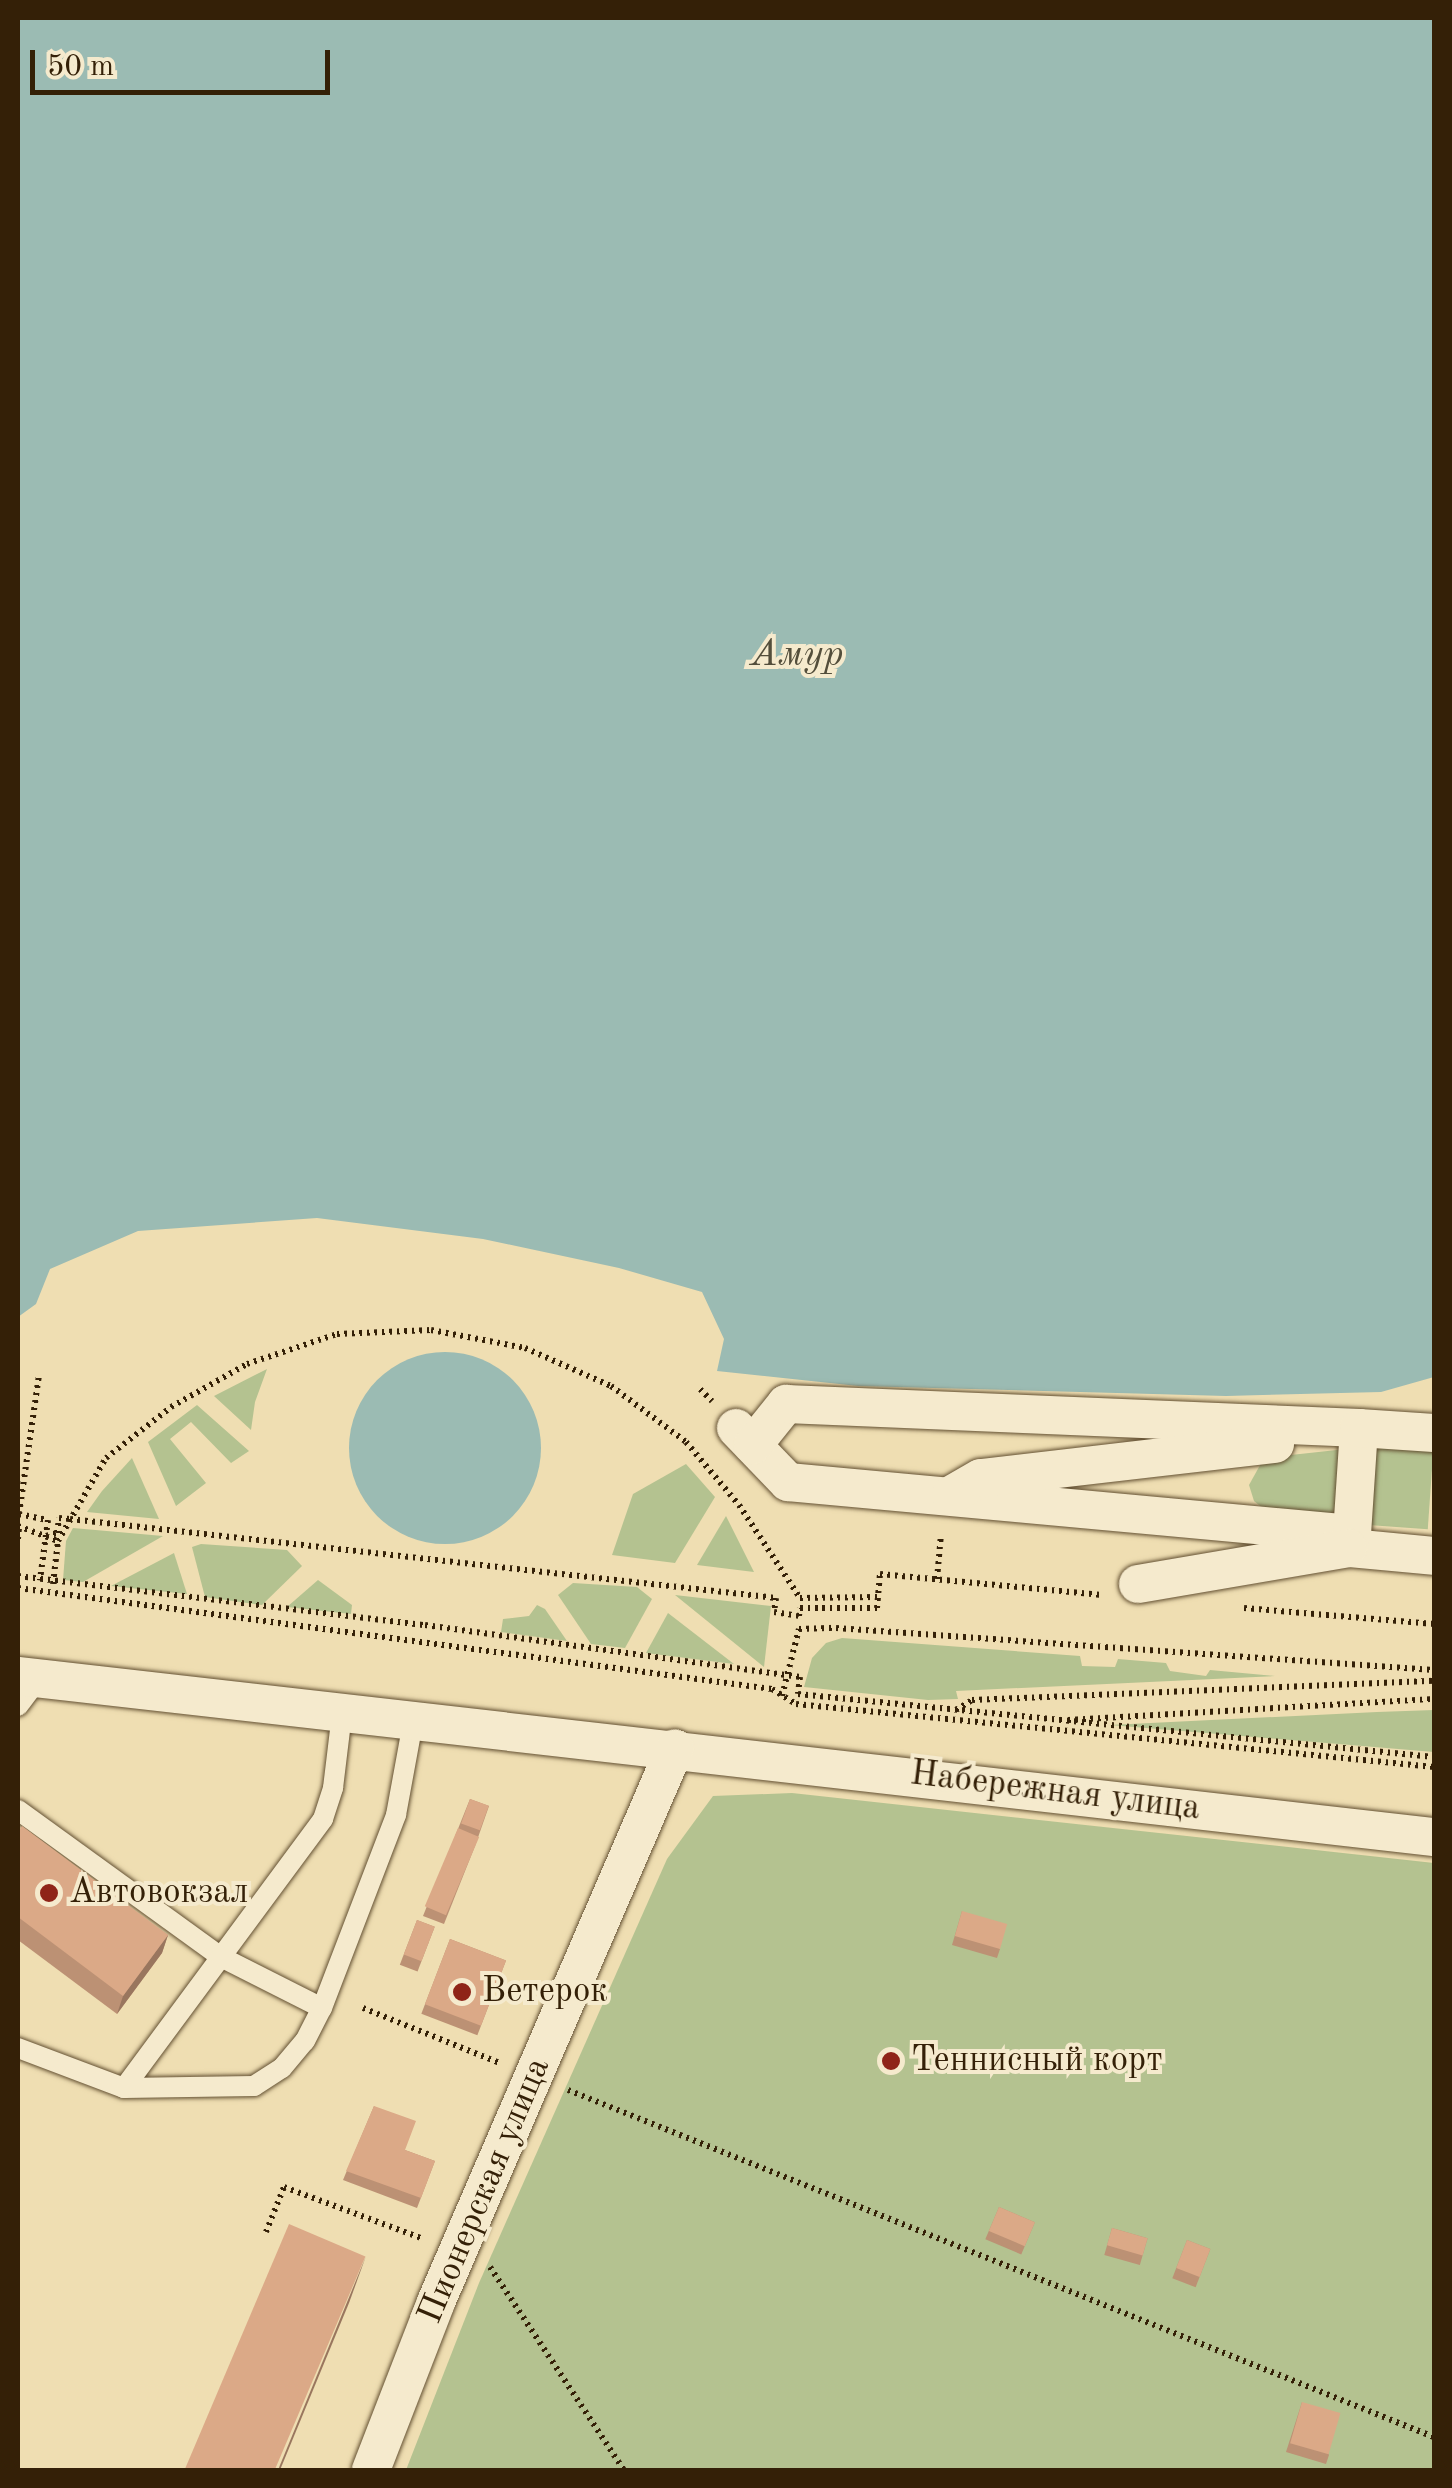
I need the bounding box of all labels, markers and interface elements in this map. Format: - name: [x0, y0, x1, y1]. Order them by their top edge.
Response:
- scale bar: [35, 30, 335, 92]
- text: 50 m: [47, 52, 114, 82]
- water label: Амур: [750, 633, 844, 679]
- street label: Набережная улица: [908, 1753, 1202, 1831]
- place label: Автовокзал: [69, 1872, 248, 1914]
- marker: Автовокзал: [38, 1882, 60, 1904]
- place label: Ветерок: [482, 1971, 608, 2013]
- marker: Ветерок: [451, 1981, 473, 2003]
- place label: Теннисный корт: [911, 2040, 1163, 2082]
- marker: Теннисный корт: [880, 2050, 902, 2072]
- street label: Пионерская улица: [410, 2052, 560, 2330]

